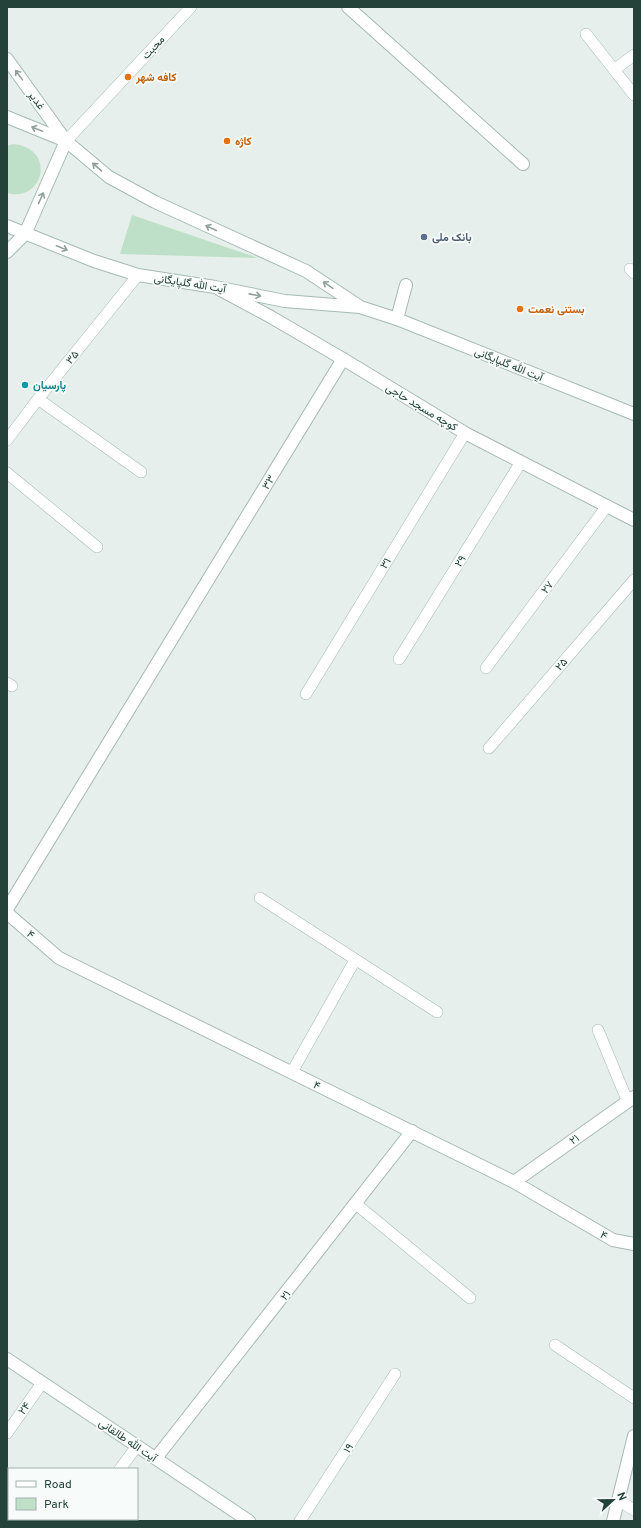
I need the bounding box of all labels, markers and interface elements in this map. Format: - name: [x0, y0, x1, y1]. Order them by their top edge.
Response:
- street label: محبت: [139, 33, 168, 62]
- one-way arrow: [14, 70, 23, 81]
- place label: کافه شهر: [135, 71, 176, 85]
- marker: کافه شهر: [123, 72, 133, 82]
- street label: غدیر: [24, 88, 48, 113]
- one-way arrow: [31, 124, 43, 132]
- place label: کاژه: [235, 135, 252, 149]
- marker: کاژه: [222, 136, 232, 146]
- one-way arrow: [92, 162, 102, 172]
- one-way arrow: [38, 192, 45, 204]
- one-way arrow: [206, 224, 218, 231]
- place label: بانک ملی: [432, 231, 472, 245]
- marker: بانک ملی: [419, 232, 429, 242]
- one-way arrow: [55, 245, 67, 253]
- street label: آیت الله گلپایگانی: [153, 271, 228, 297]
- one-way arrow: [322, 281, 333, 289]
- one-way arrow: [249, 291, 262, 299]
- place label: بستنی نعمت: [528, 303, 585, 317]
- marker: بستنی نعمت: [515, 304, 525, 314]
- street label: آیت الله گلپایگانی: [472, 345, 546, 386]
- street label: ۳۵: [63, 348, 83, 367]
- place label: پارسیان: [33, 379, 67, 393]
- marker: پارسیان: [20, 380, 30, 390]
- street label: کوچه مسجد حاجی: [383, 381, 460, 435]
- street label: ۳۳: [259, 473, 279, 492]
- street label: ۲۹: [452, 553, 470, 570]
- street label: ۳۱: [377, 555, 395, 572]
- street label: ۲۷: [539, 578, 557, 597]
- street label: ۲۵: [552, 655, 571, 674]
- street label: ۴: [23, 927, 37, 942]
- street label: ۴: [311, 1078, 322, 1094]
- street label: ۲۱: [567, 1132, 582, 1148]
- street label: ۴: [597, 1228, 610, 1243]
- street label: ۲۱: [278, 1288, 294, 1303]
- street label: ۲۴: [16, 1400, 34, 1418]
- street label: آیت الله طالقانی: [96, 1416, 160, 1466]
- street label: ۱۹: [341, 1441, 357, 1456]
- legend: [8, 1468, 138, 1520]
- text: Road: [44, 1477, 72, 1493]
- north arrow: [593, 1480, 633, 1520]
- text: N: [613, 1490, 629, 1503]
- text: Park: [44, 1497, 69, 1513]

